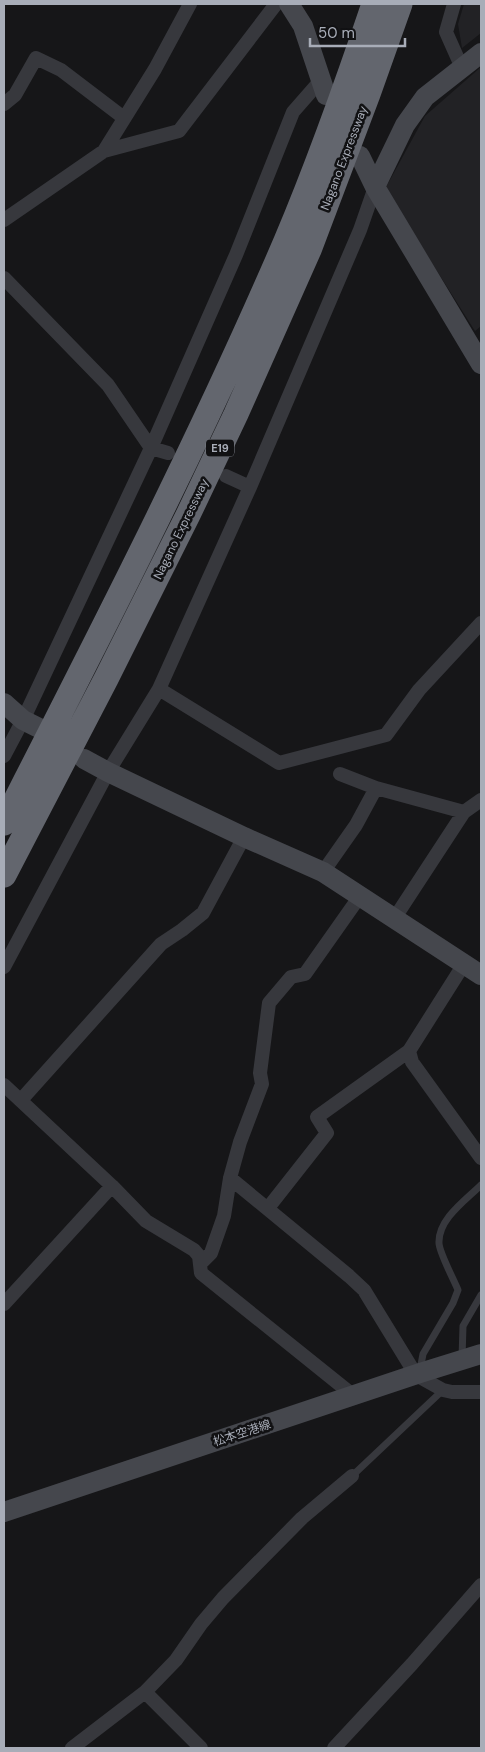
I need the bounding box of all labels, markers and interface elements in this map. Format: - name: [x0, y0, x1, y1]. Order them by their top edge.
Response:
- scale bar: [310, 15, 405, 47]
- text: 50 m: [318, 23, 355, 43]
- street label: Nagano Expressway: [317, 103, 371, 212]
- road number: E19: [206, 439, 234, 456]
- street label: Nagano Expressway: [150, 476, 213, 582]
- street label: 松本空港線: [211, 1416, 273, 1450]

